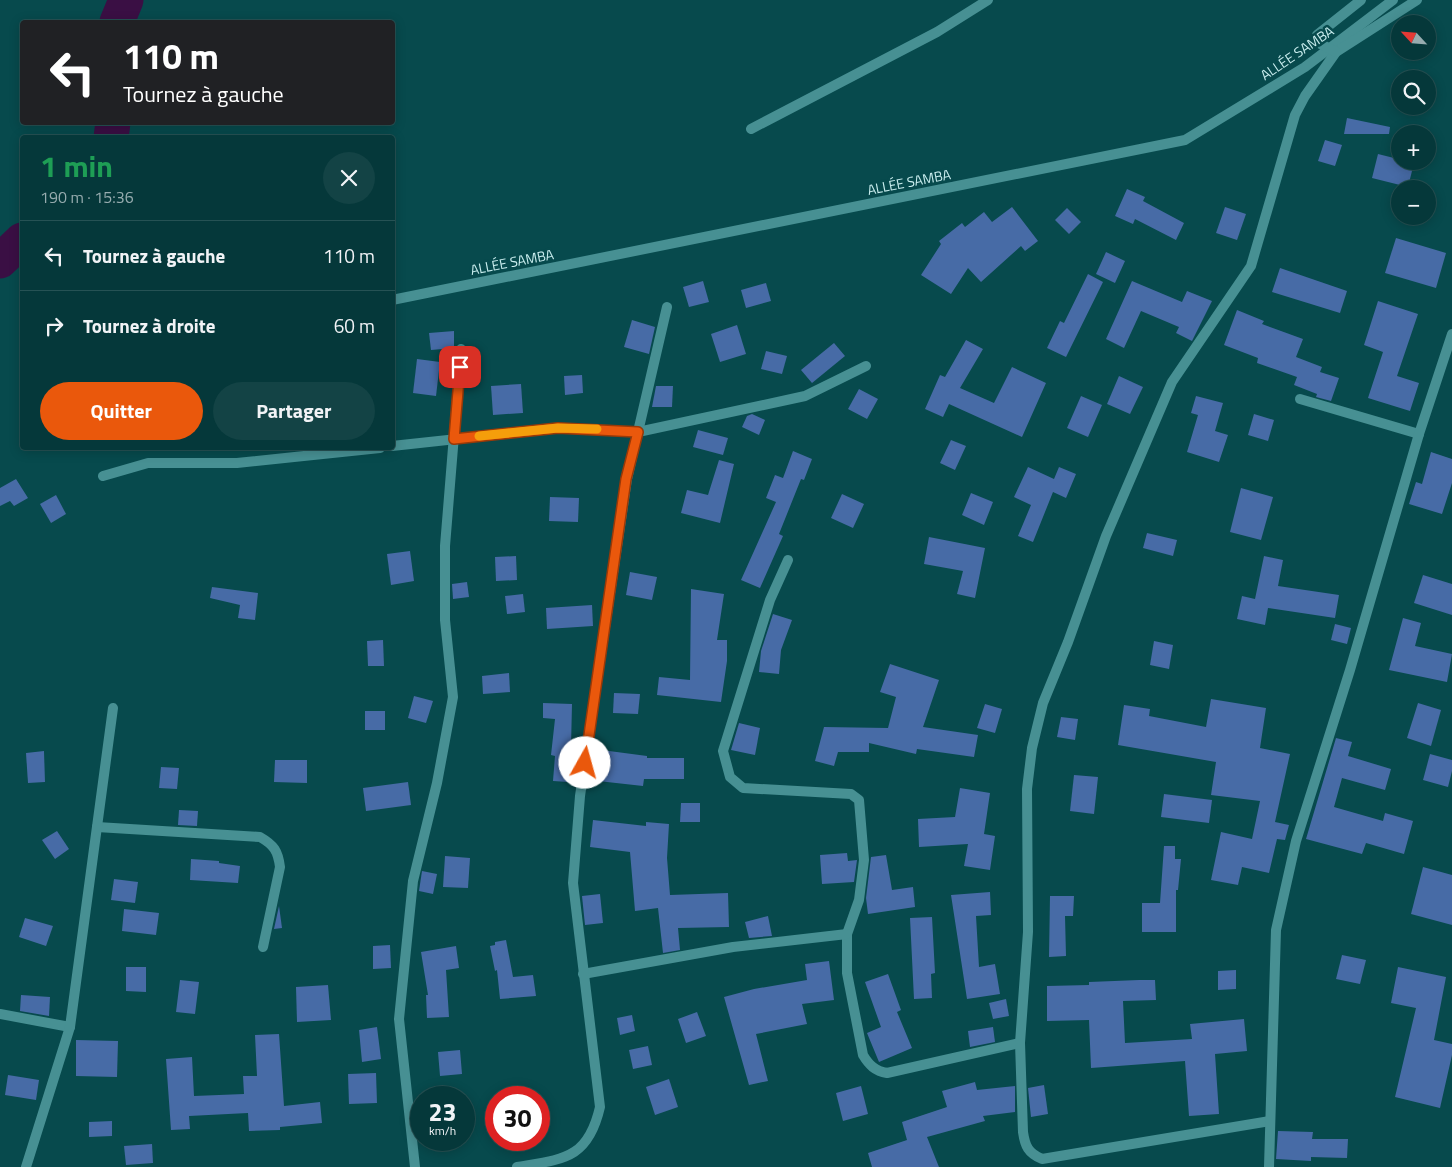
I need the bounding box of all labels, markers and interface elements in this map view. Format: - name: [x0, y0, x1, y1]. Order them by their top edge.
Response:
- north arrow: [1391, 15, 1436, 60]
- map controls: [1391, 15, 1436, 225]
- street label: ALLÉE SAMBA: [1256, 20, 1338, 85]
- text: 110 m: [123, 29, 219, 83]
- icon: left: [40, 40, 105, 105]
- button: search: [1391, 70, 1436, 115]
- text: Tournez à gauche: [123, 77, 284, 111]
- button: +: [1391, 125, 1436, 170]
- text: 1 min: [40, 143, 113, 189]
- button: close: [323, 152, 375, 204]
- street label: ALLÉE SAMBA: [865, 163, 953, 200]
- button: −: [1391, 180, 1436, 225]
- text: 190 m · 15:36: [40, 185, 134, 209]
- text: Tournez à gauche: [83, 241, 225, 270]
- text: 110 m: [323, 241, 375, 270]
- icon: left: [40, 242, 68, 270]
- street label: ALLÉE SAMBA: [468, 243, 556, 280]
- text: Tournez à droite: [83, 311, 215, 340]
- text: 60 m: [334, 311, 375, 340]
- icon: right: [40, 312, 68, 340]
- pin: [439, 346, 481, 388]
- icon: arrive: [446, 353, 474, 381]
- button: Quitter: [40, 382, 203, 440]
- button: Partager: [213, 382, 375, 440]
- position arrow: [558, 736, 610, 788]
- speed limit sign: 30: [485, 1086, 550, 1151]
- text: 23: [428, 1093, 457, 1131]
- text: km/h: [429, 1121, 456, 1140]

